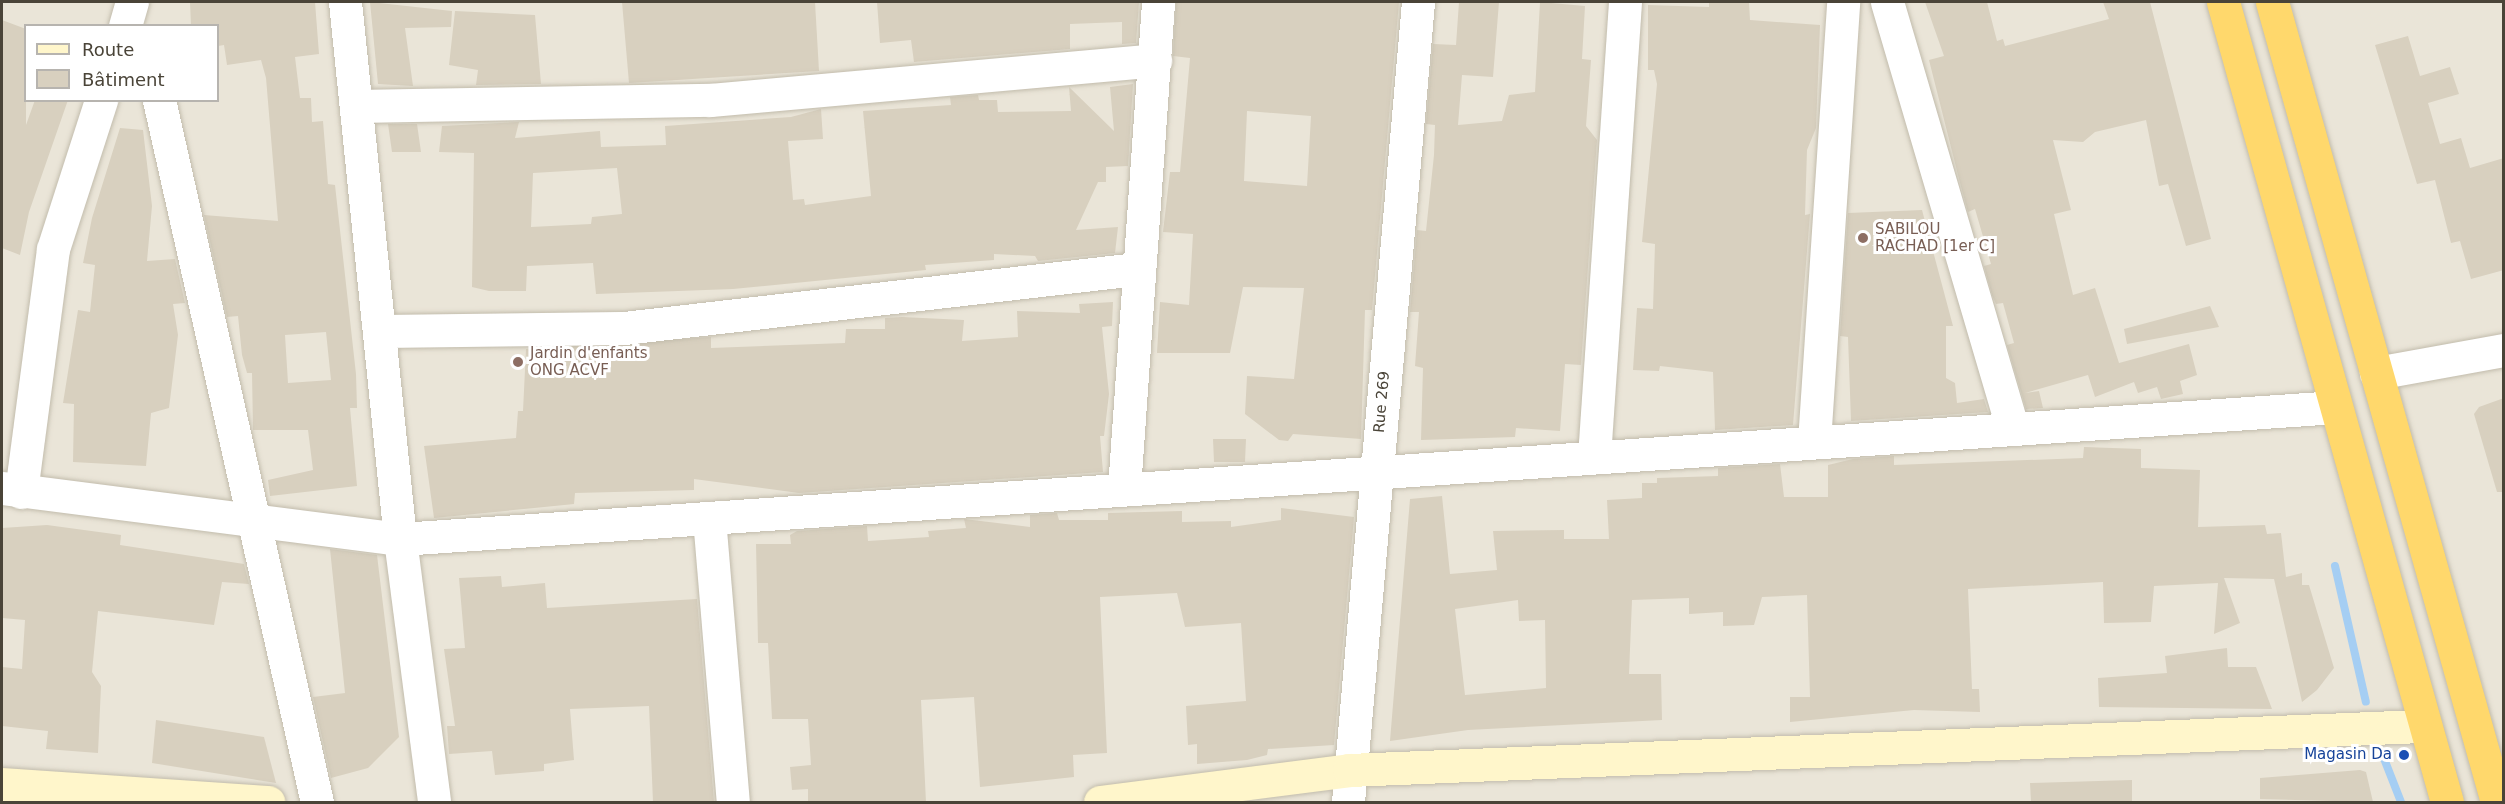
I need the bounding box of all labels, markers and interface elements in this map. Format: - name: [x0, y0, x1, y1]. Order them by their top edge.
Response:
- legend: [24, 24, 219, 102]
- text: Route: [82, 39, 134, 60]
- text: Bâtiment: [82, 69, 165, 90]
- place label: SABILOU RACHAD [1er C]: [1875, 220, 1995, 255]
- marker: SABILOU RACHAD [1er C]: [1856, 231, 1870, 245]
- place label: Jardin d'enfants ONG ACVF: [530, 344, 648, 379]
- marker: Jardin d'enfants ONG ACVF: [511, 355, 525, 369]
- street label: Rue 269: [1370, 370, 1394, 434]
- place label: Magasin Da: [2304, 746, 2392, 764]
- marker: Magasin Da: [2397, 748, 2411, 762]

